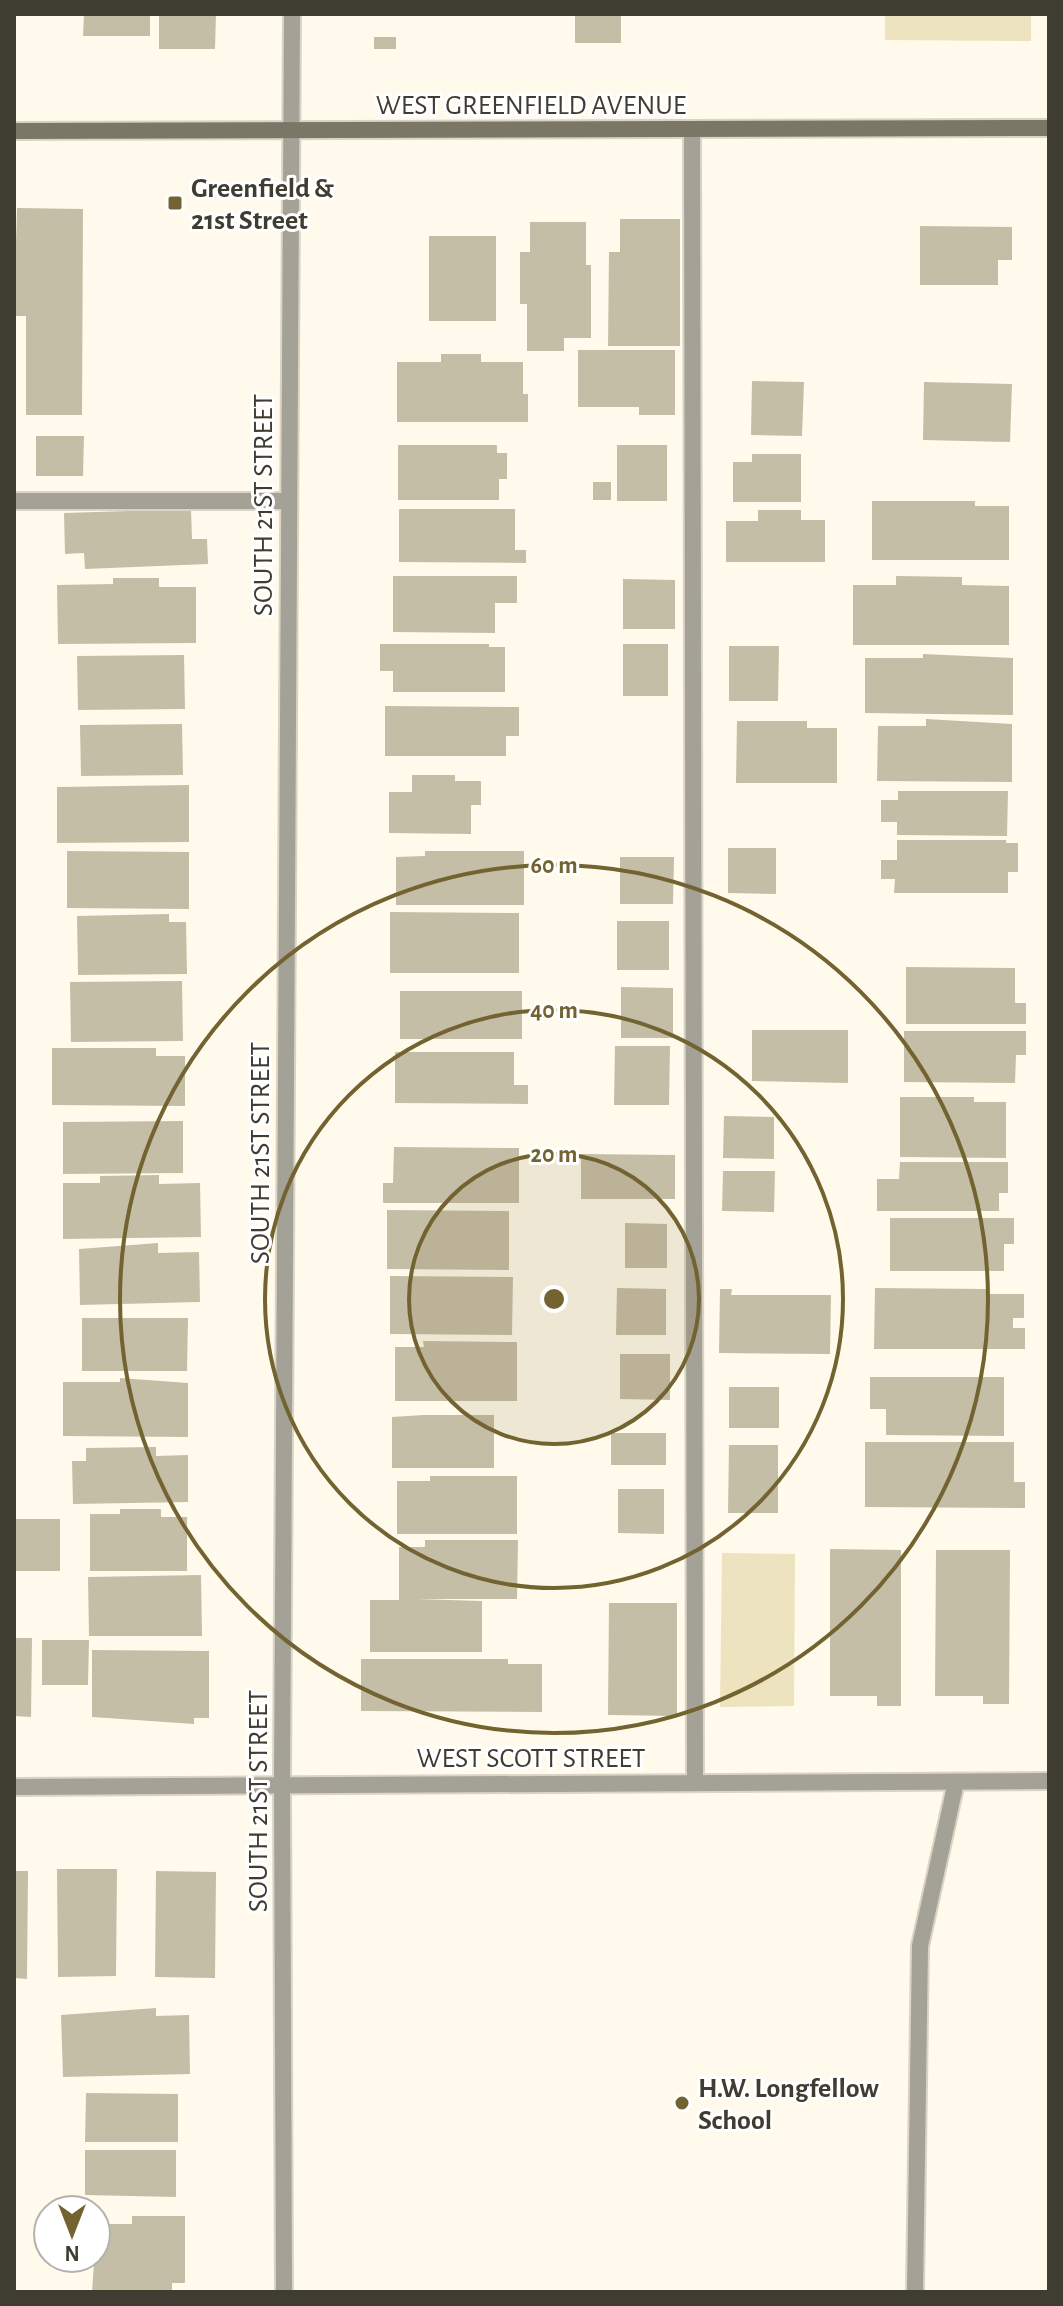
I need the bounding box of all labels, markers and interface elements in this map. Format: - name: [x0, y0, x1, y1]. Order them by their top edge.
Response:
- street label: WEST GREENFIELD AVENUE: [376, 92, 686, 120]
- place label: Greenfield & 21st Street: [191, 175, 334, 235]
- marker: Greenfield & 21st Street: [166, 194, 184, 212]
- street label: SOUTH 21ST STREET: [250, 394, 278, 616]
- text: 60 m: [530, 854, 578, 878]
- text: 40 m: [530, 999, 578, 1023]
- street label: SOUTH 21ST STREET: [247, 1042, 275, 1264]
- text: 20 m: [531, 1143, 577, 1167]
- centre of rings: [540, 1285, 568, 1313]
- street label: SOUTH 21ST STREET: [245, 1690, 273, 1912]
- street label: WEST SCOTT STREET: [417, 1745, 646, 1773]
- place label: H.W. Longfellow School: [698, 2075, 879, 2135]
- marker: H.W. Longfellow School: [673, 2094, 691, 2112]
- north arrow: [32, 2194, 112, 2274]
- text: N: [64, 2242, 80, 2264]

